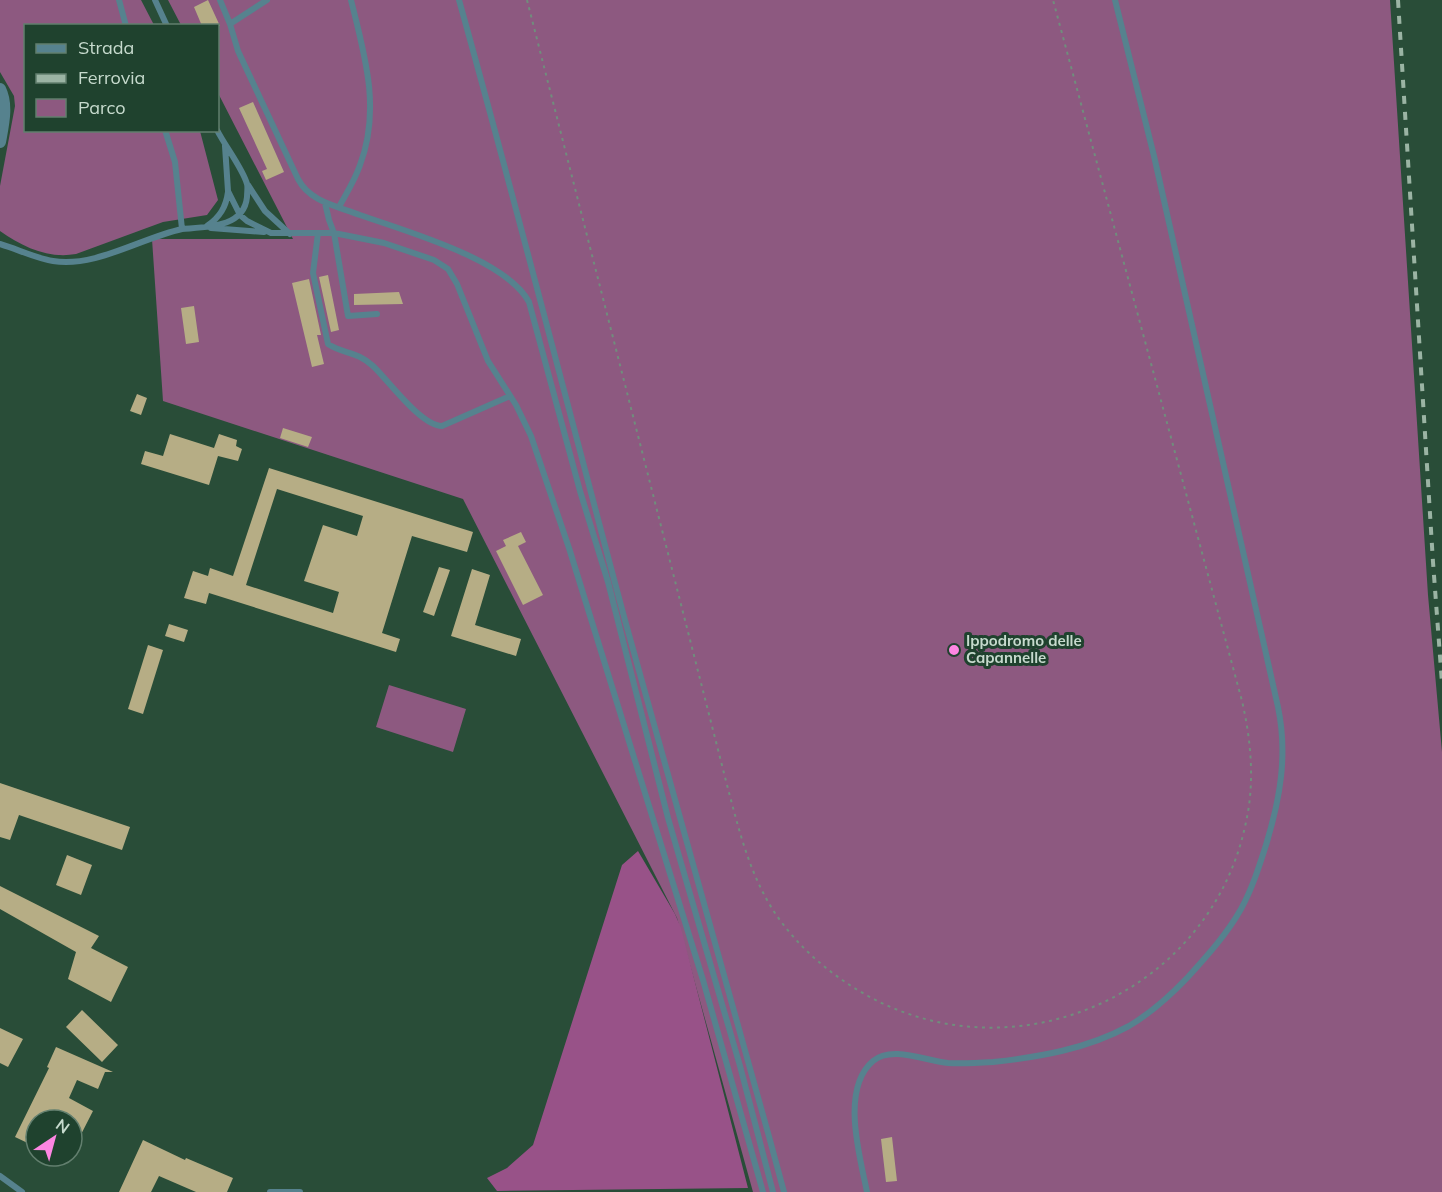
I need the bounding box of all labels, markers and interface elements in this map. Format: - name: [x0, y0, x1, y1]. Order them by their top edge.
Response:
- legend: [24, 24, 219, 132]
- text: Strada: [78, 36, 134, 59]
- text: Ferrovia: [78, 66, 145, 89]
- text: Parco: [78, 96, 126, 119]
- place label: Ippodromo delle Capannelle: [966, 631, 1082, 667]
- marker: Ippodromo delle Capannelle: [947, 643, 961, 657]
- north arrow: [24, 1108, 84, 1168]
- text: N: [52, 1114, 74, 1138]

